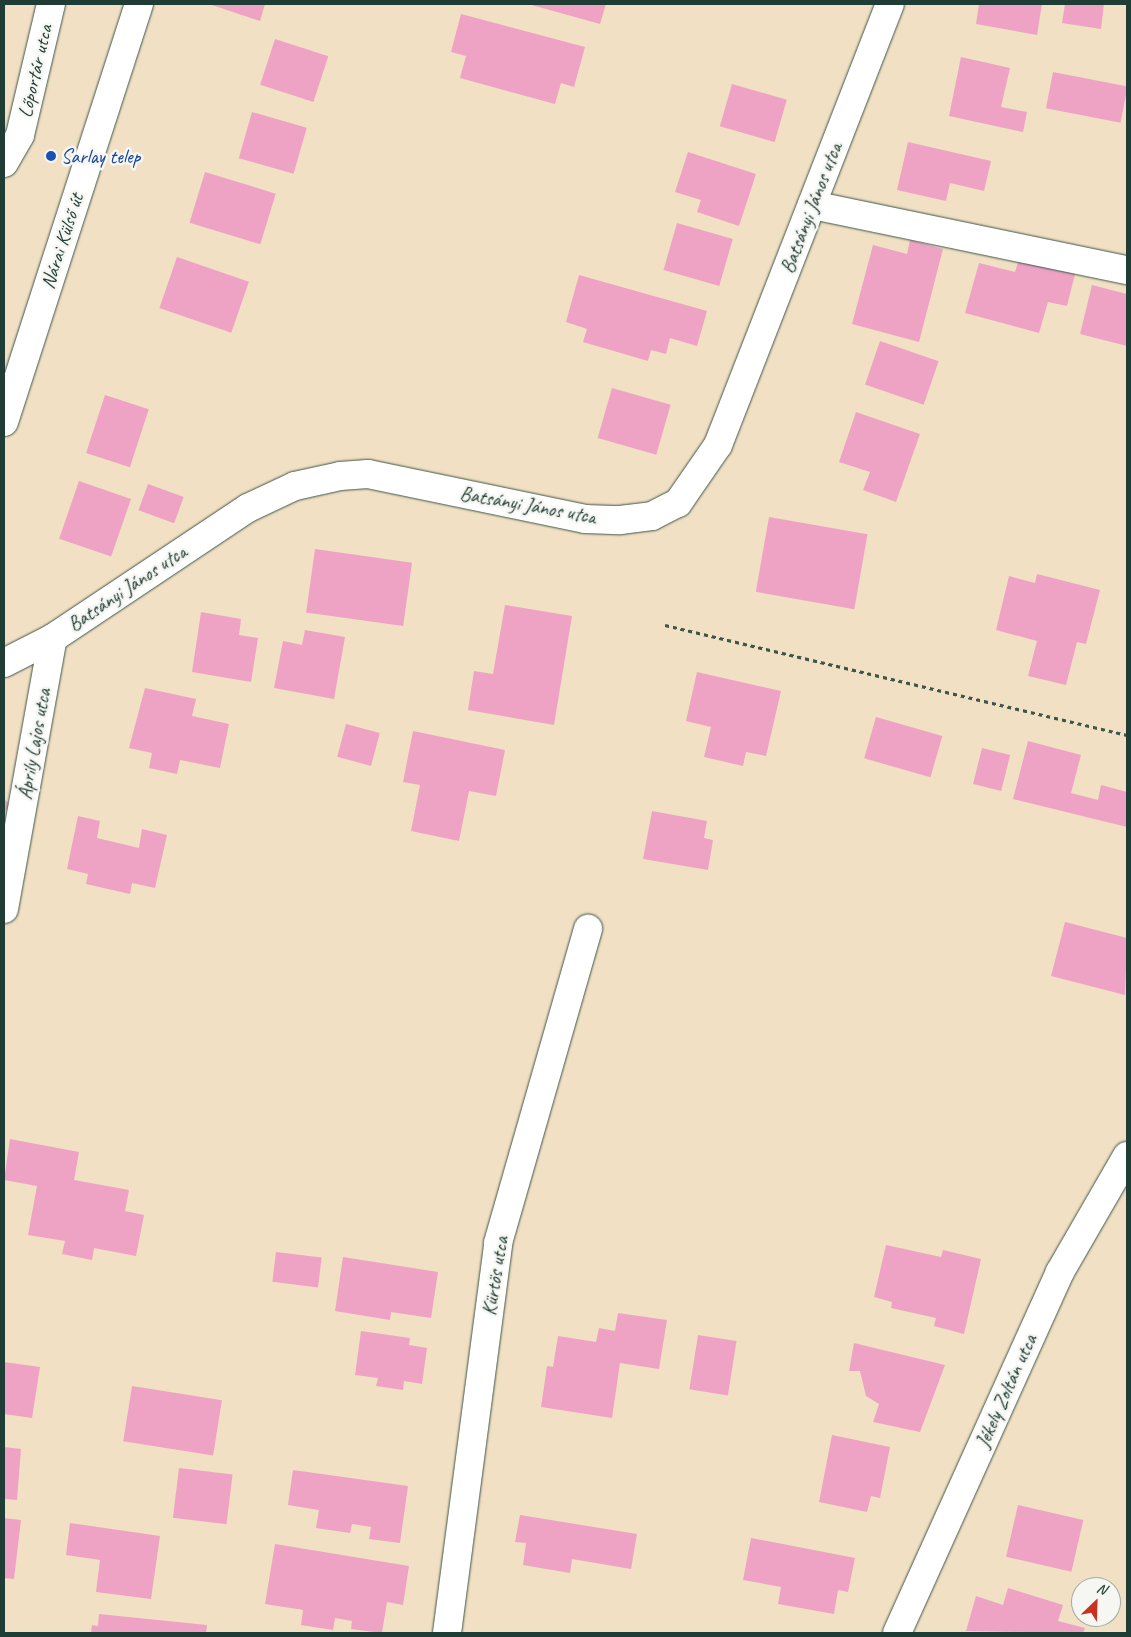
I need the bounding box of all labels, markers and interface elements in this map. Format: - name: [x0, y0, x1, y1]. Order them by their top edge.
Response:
- street label: Lőportár utca: [13, 23, 57, 119]
- street label: Batsányi János utca: [775, 140, 847, 276]
- place label: Sarlay telep: [61, 144, 140, 168]
- marker: Sarlay telep: [45, 150, 57, 162]
- street label: Nárai Külső út: [35, 190, 89, 292]
- street label: Batsányi János utca: [458, 481, 598, 529]
- street label: Batsányi János utca: [63, 540, 191, 636]
- street label: Áprily Lajos utca: [12, 686, 56, 802]
- street label: Kürtös utca: [477, 1235, 513, 1317]
- street label: Jékely Zoltán utca: [971, 1331, 1041, 1451]
- north arrow: [1071, 1577, 1121, 1627]
- text: N: [1094, 1579, 1109, 1598]

